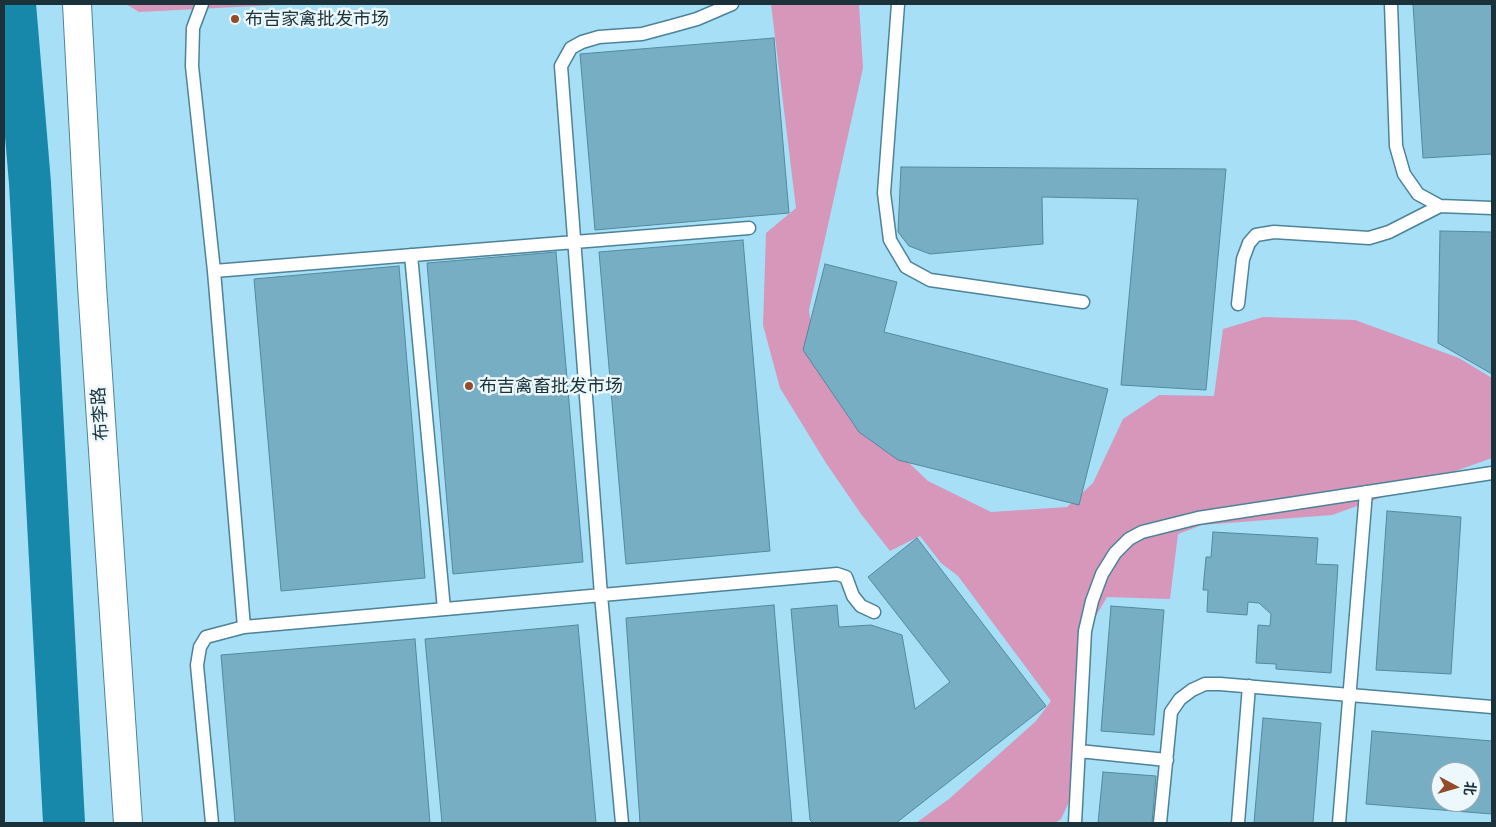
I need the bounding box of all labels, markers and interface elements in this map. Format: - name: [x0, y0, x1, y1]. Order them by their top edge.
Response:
- place label: 布吉家禽批发市场: [245, 8, 389, 30]
- marker: 布吉家禽批发市场: [229, 13, 241, 25]
- place label: 布吉禽畜批发市场: [479, 375, 623, 397]
- marker: 布吉禽畜批发市场: [463, 380, 475, 392]
- street label: 布李路: [87, 386, 113, 442]
- north arrow: [1431, 762, 1481, 812]
- text: 北: [1461, 781, 1480, 796]

